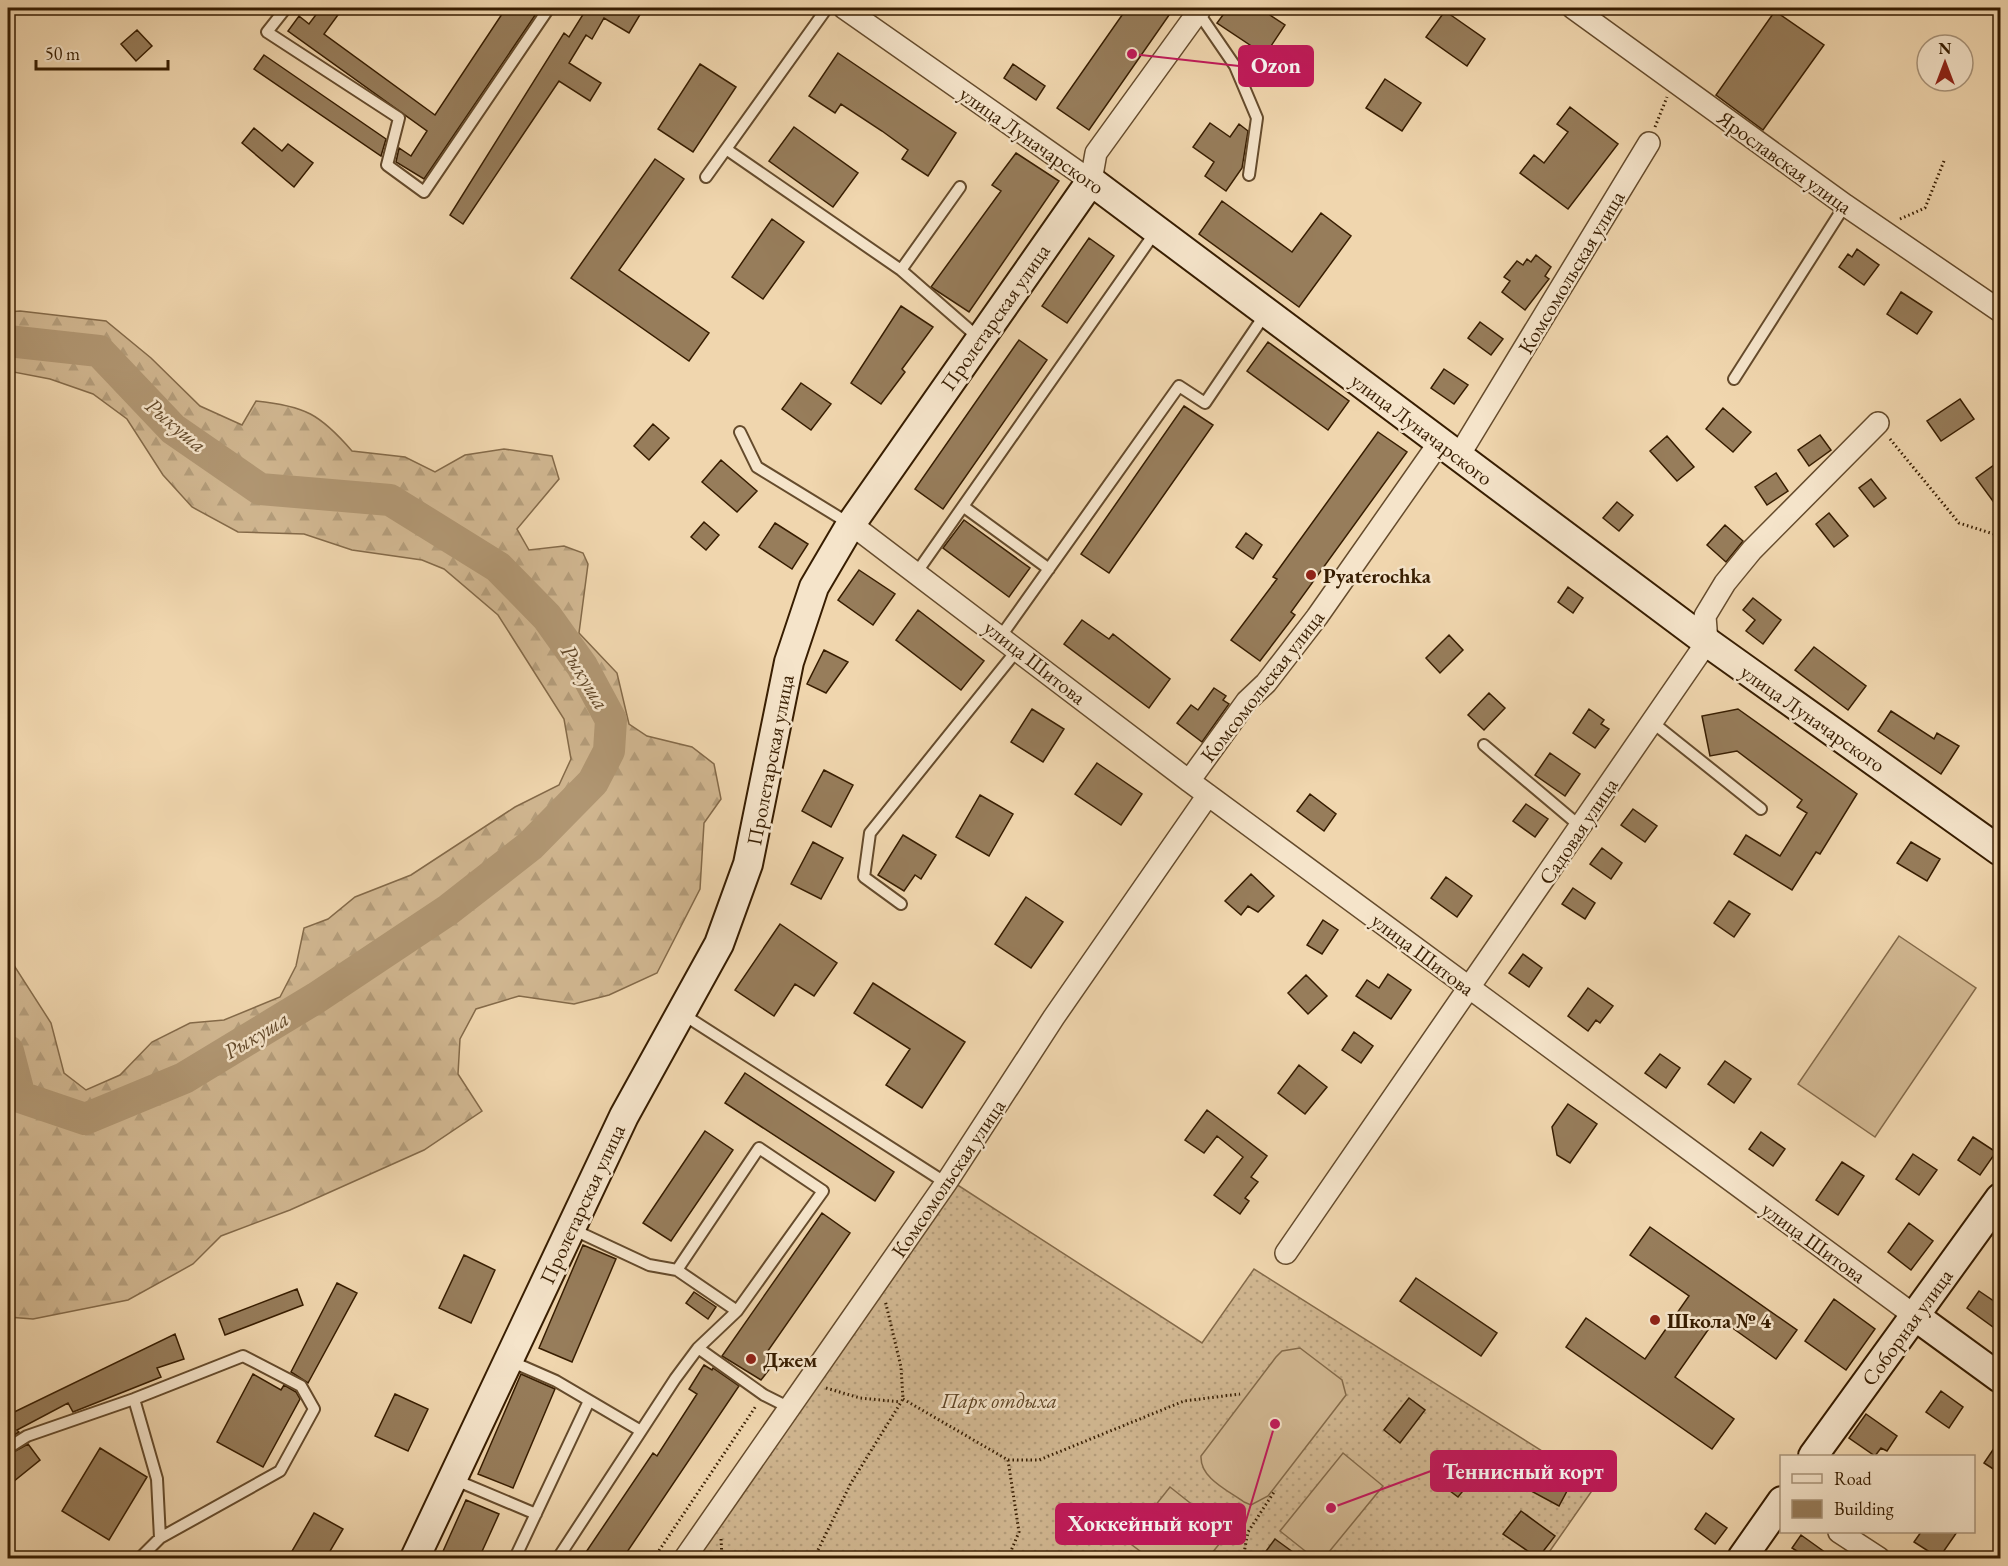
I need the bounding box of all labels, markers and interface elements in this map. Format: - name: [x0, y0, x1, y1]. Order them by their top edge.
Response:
- scale bar: [36, 33, 168, 71]
- north arrow: [1915, 33, 1975, 93]
- text: N: [1939, 38, 1952, 59]
- text: 50 m: [45, 42, 80, 65]
- callout: Ozon: [1239, 46, 1313, 86]
- text: Ozon: [1251, 51, 1301, 80]
- street label: улица Луначарского: [954, 80, 1110, 200]
- street label: Ярославская улица: [1712, 104, 1858, 220]
- street label: Комсомольская улица: [1512, 185, 1631, 359]
- street label: Пролетарская улица: [934, 238, 1056, 396]
- street label: улица Луначарского: [1346, 367, 1498, 491]
- water label: Рыкуша: [139, 391, 213, 459]
- place label: Pyaterochka: [1323, 562, 1432, 589]
- marker: Pyaterochka: [1304, 568, 1318, 582]
- street label: Комсомольская улица: [1194, 604, 1330, 767]
- street label: улица Шитова: [978, 614, 1092, 711]
- water label: Рыкуша: [554, 639, 616, 715]
- street label: улица Луначарского: [1735, 658, 1891, 778]
- street label: Пролетарская улица: [740, 672, 800, 848]
- street label: Садовая улица: [1532, 772, 1624, 890]
- street label: улица Шитова: [1366, 906, 1480, 1002]
- water label: Рыкуша: [218, 1004, 294, 1066]
- street label: Комсомольская улица: [885, 1093, 1011, 1262]
- street label: Пролетарская улица: [533, 1119, 631, 1288]
- street label: улица Шитова: [1757, 1195, 1872, 1289]
- street label: Соборная улица: [1855, 1263, 1959, 1391]
- place label: Школа № 4: [1667, 1307, 1772, 1334]
- marker: Школа № 4: [1648, 1313, 1662, 1327]
- place label: Джем: [763, 1346, 818, 1373]
- marker: Джем: [744, 1352, 758, 1366]
- park label: Парк отдыха: [940, 1387, 1057, 1414]
- callout: Теннисный корт: [1431, 1451, 1616, 1491]
- legend: [1780, 1455, 1975, 1533]
- text: Теннисный корт: [1442, 1457, 1604, 1486]
- text: Road: [1834, 1467, 1873, 1490]
- text: Building: [1834, 1497, 1894, 1520]
- callout: Хоккейный корт: [1056, 1504, 1245, 1544]
- text: Хоккейный корт: [1067, 1509, 1232, 1538]

